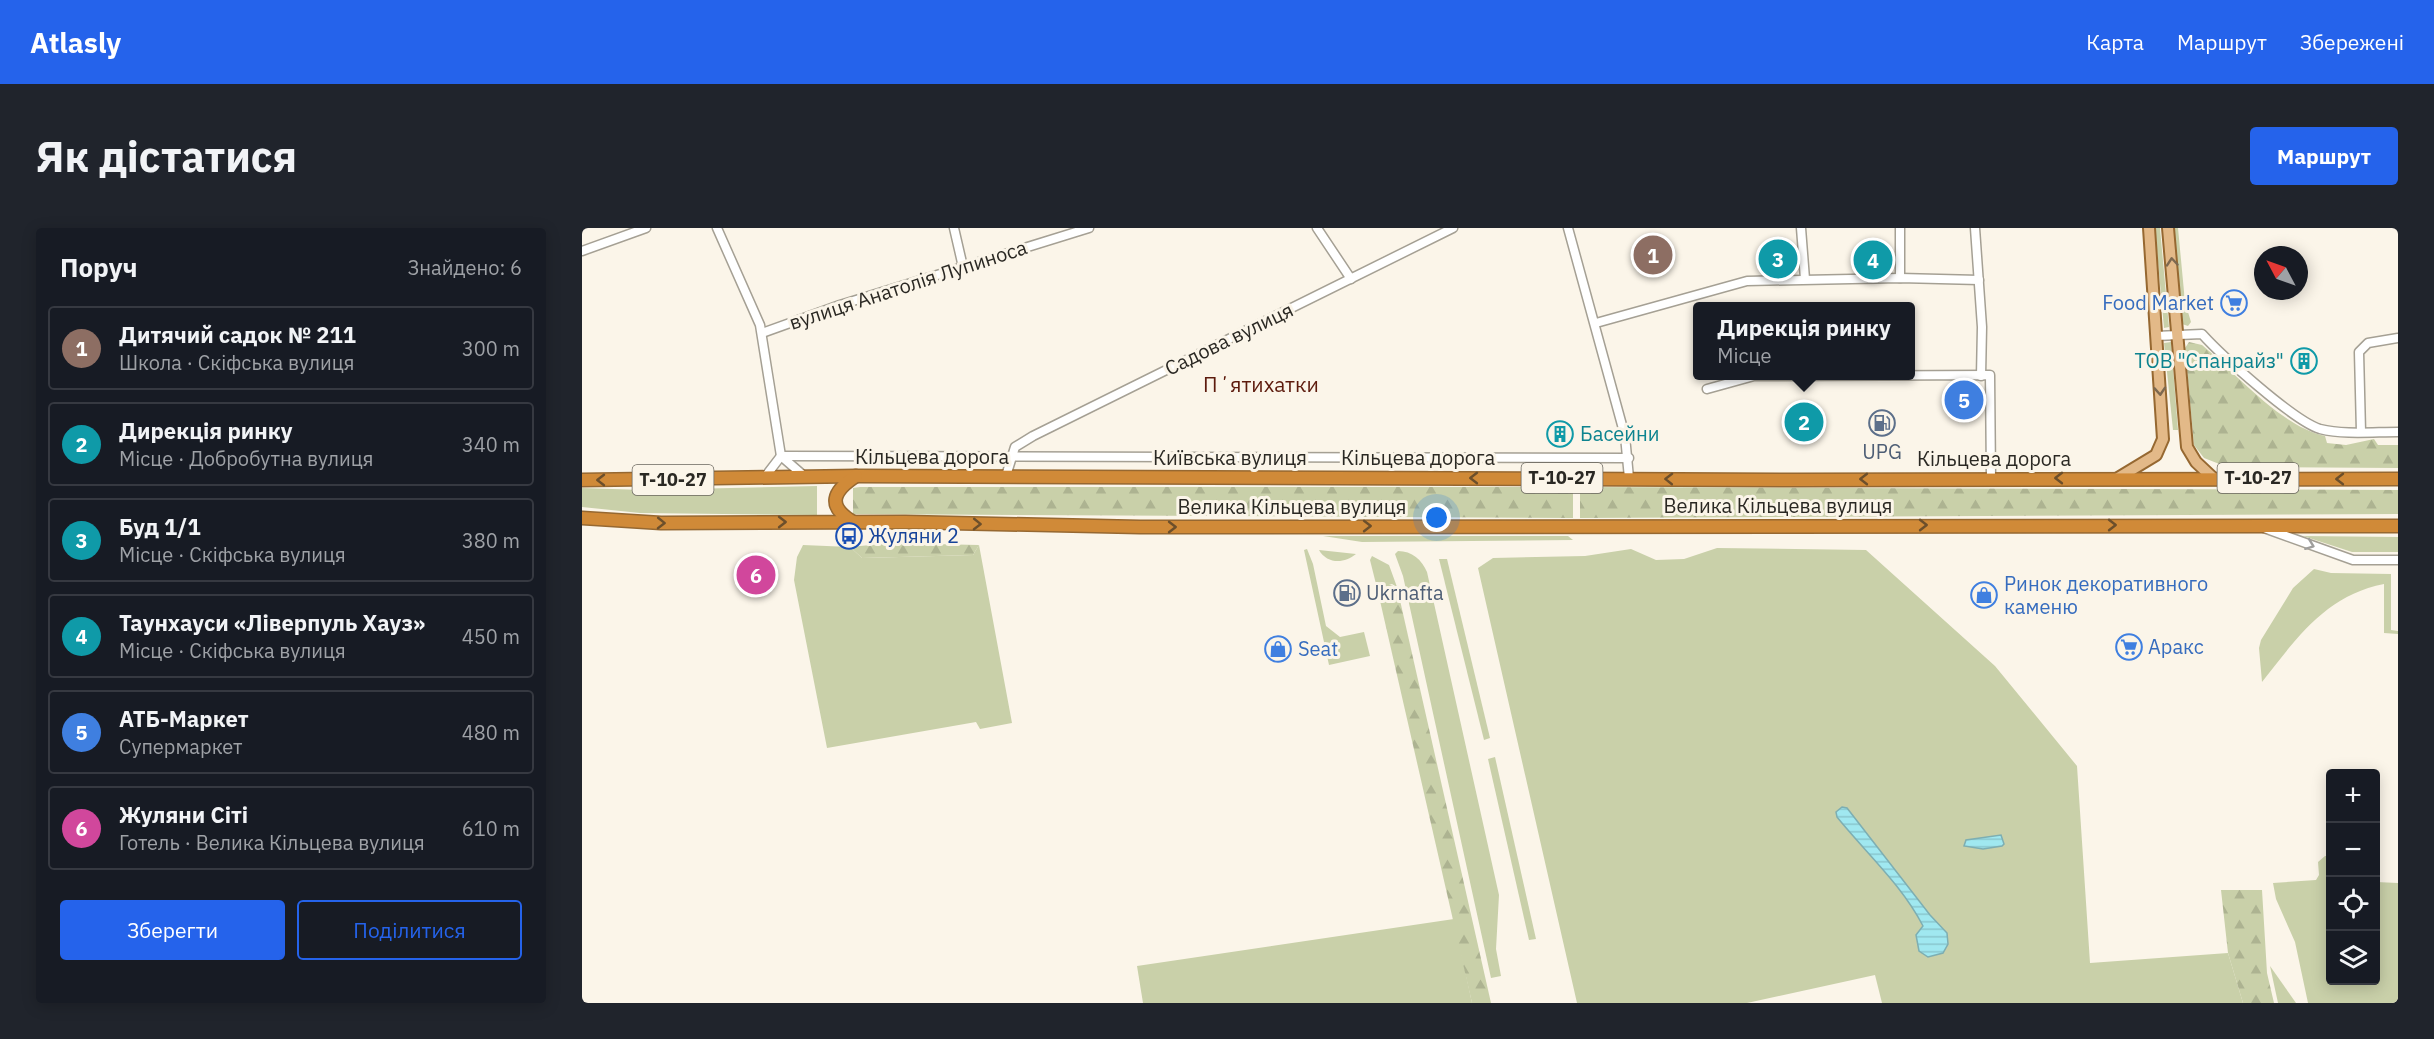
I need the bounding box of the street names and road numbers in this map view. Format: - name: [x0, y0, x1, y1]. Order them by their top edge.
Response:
- street label: вулиця Анатолія Лупиноса: [785, 233, 1031, 336]
- street label: Садова вулиця: [1160, 296, 1297, 381]
- street label: Кільцева дорога: [855, 443, 1009, 470]
- street label: Київська вулиця: [1153, 444, 1307, 471]
- street label: Кільцева дорога: [1341, 444, 1495, 471]
- street label: Кільцева дорога: [1917, 445, 2071, 472]
- road number: Т-10-27: [1522, 463, 1602, 493]
- road number: Т-10-27: [2218, 463, 2298, 493]
- road number: Т-10-27: [632, 465, 714, 495]
- street label: Велика Кільцева вулиця: [1664, 492, 1892, 519]
- street label: Велика Кільцева вулиця: [1178, 493, 1406, 520]

